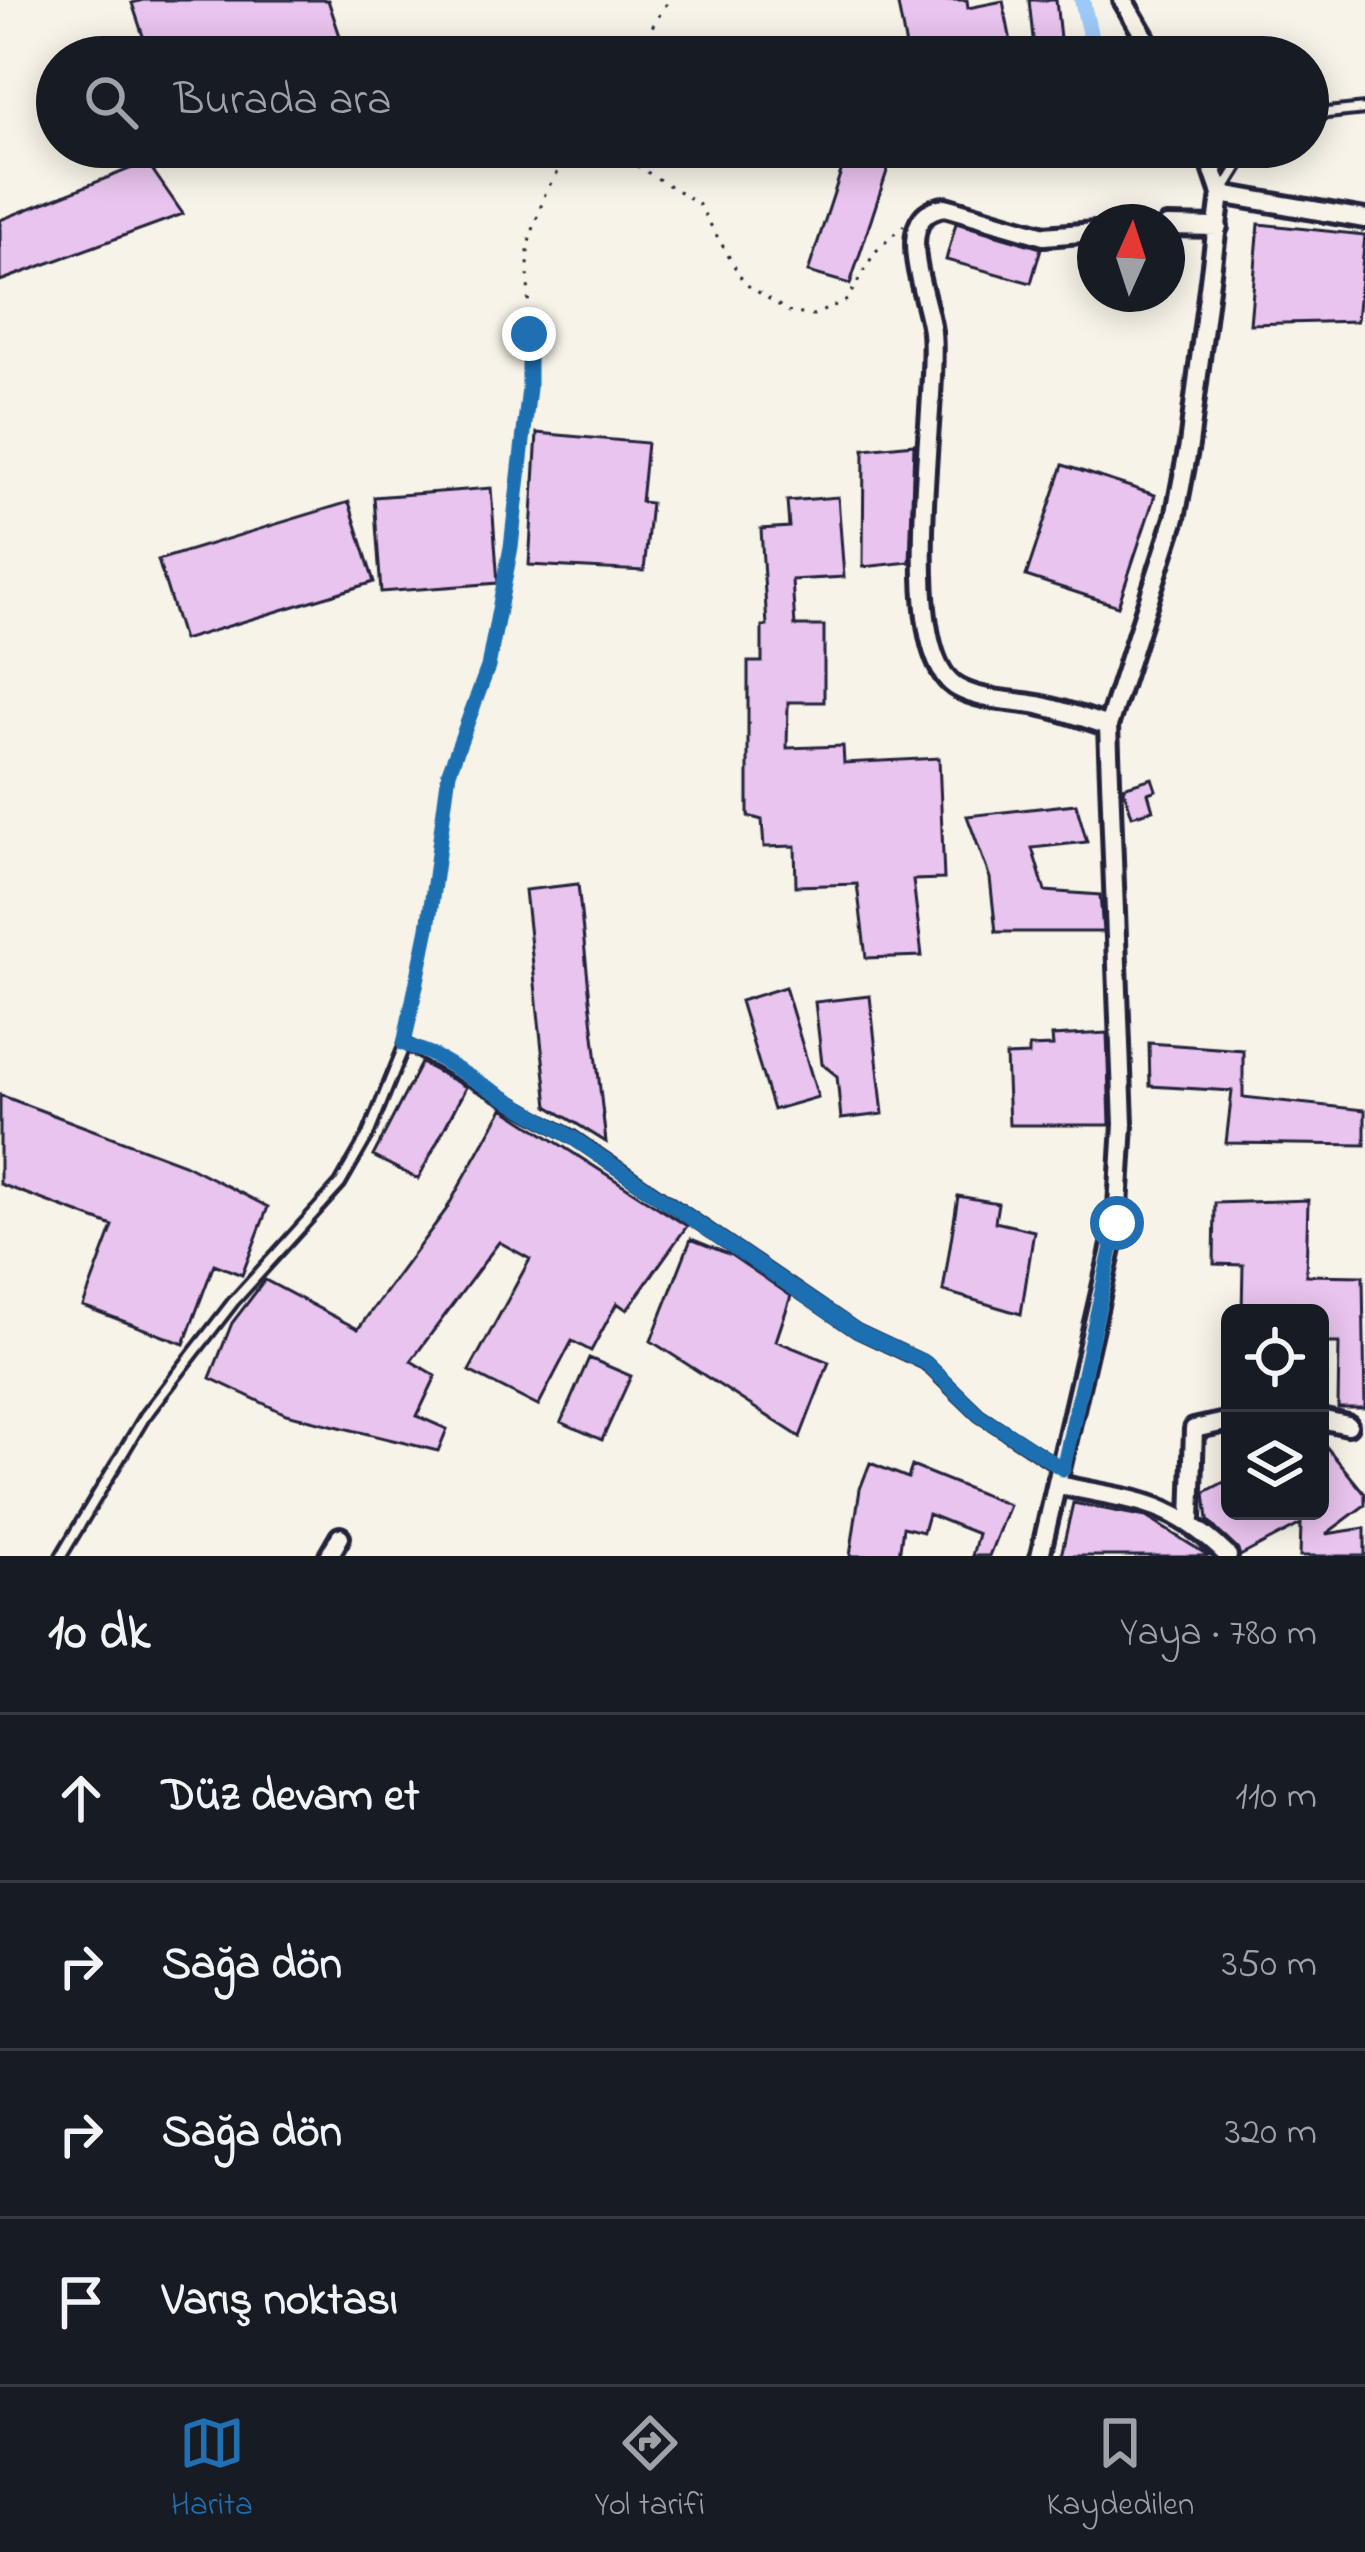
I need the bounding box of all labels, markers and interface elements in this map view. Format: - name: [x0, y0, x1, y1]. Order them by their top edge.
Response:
- search box: [36, 36, 1329, 168]
- icon: search: [78, 69, 144, 135]
- text: Burada ara: [174, 69, 392, 135]
- north arrow: [1077, 204, 1185, 312]
- route end: [502, 307, 556, 361]
- route start: [1090, 1196, 1144, 1250]
- map controls: [1221, 1304, 1329, 1520]
- button: locate: [1221, 1304, 1329, 1412]
- button: layers: [1221, 1412, 1329, 1520]
- text: 10 dk: [48, 1597, 150, 1672]
- text: Yaya · 780 m: [1120, 1606, 1317, 1663]
- icon: ahead: [48, 1765, 114, 1831]
- text: Düz devam et: [162, 1765, 419, 1831]
- text: 110 m: [1235, 1769, 1317, 1826]
- icon: right: [48, 1933, 114, 1999]
- text: Sağa dön: [162, 1933, 342, 1999]
- text: 350 m: [1222, 1937, 1317, 1994]
- icon: right: [48, 2101, 114, 2167]
- text: Sağa dön: [162, 2101, 342, 2167]
- text: 320 m: [1225, 2105, 1317, 2162]
- icon: arrive: [48, 2269, 114, 2335]
- text: Varış noktası: [162, 2269, 398, 2335]
- tab: Harita: [171, 2410, 253, 2530]
- tab: Yol tarifi: [595, 2410, 705, 2530]
- tab: Kaydedilen: [1047, 2410, 1194, 2530]

